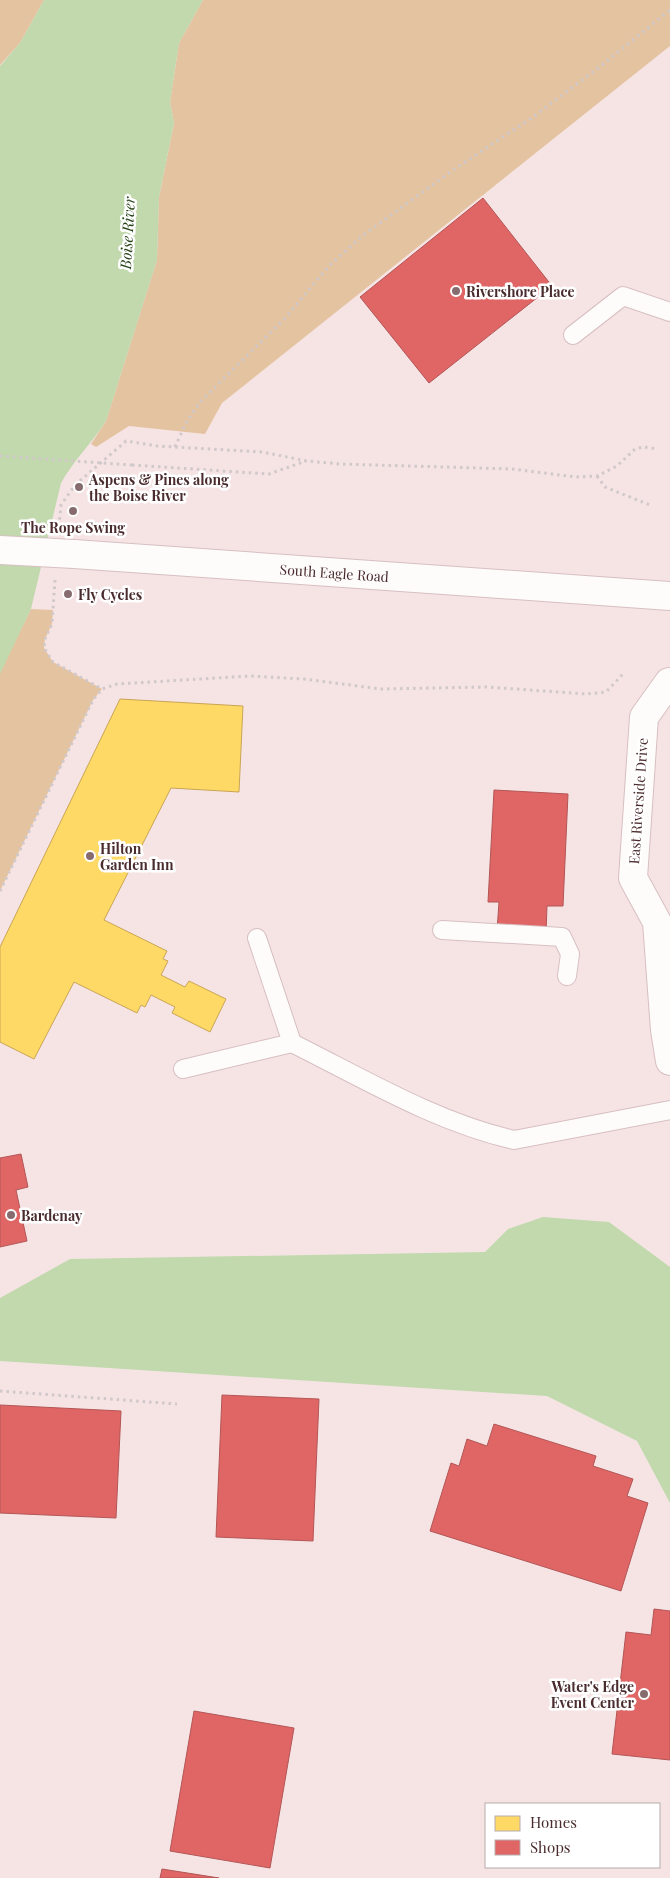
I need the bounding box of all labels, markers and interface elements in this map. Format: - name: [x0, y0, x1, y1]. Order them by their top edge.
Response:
- water label: Boise River: [115, 196, 139, 271]
- place label: Rivershore Place: [466, 282, 574, 301]
- marker: Rivershore Place: [450, 285, 462, 297]
- place label: Aspens & Pines along the Boise River: [88, 470, 229, 505]
- marker: Aspens & Pines along the Boise River: [73, 481, 85, 493]
- marker: The Rope Swing: [67, 505, 79, 517]
- place label: The Rope Swing: [21, 518, 125, 537]
- street label: South Eagle Road: [279, 559, 390, 586]
- place label: Fly Cycles: [78, 585, 142, 604]
- marker: Fly Cycles: [62, 588, 74, 600]
- street label: East Riverside Drive: [624, 737, 652, 865]
- place label: Hilton Garden Inn: [100, 839, 174, 874]
- marker: Hilton Garden Inn: [84, 850, 96, 862]
- place label: Bardenay: [21, 1206, 83, 1225]
- marker: Bardenay: [5, 1209, 17, 1221]
- place label: Water's Edge Event Center: [550, 1677, 634, 1712]
- marker: Water's Edge Event Center: [638, 1688, 650, 1700]
- legend: [485, 1803, 660, 1868]
- text: Homes: [530, 1812, 577, 1832]
- text: Shops: [530, 1837, 571, 1857]

